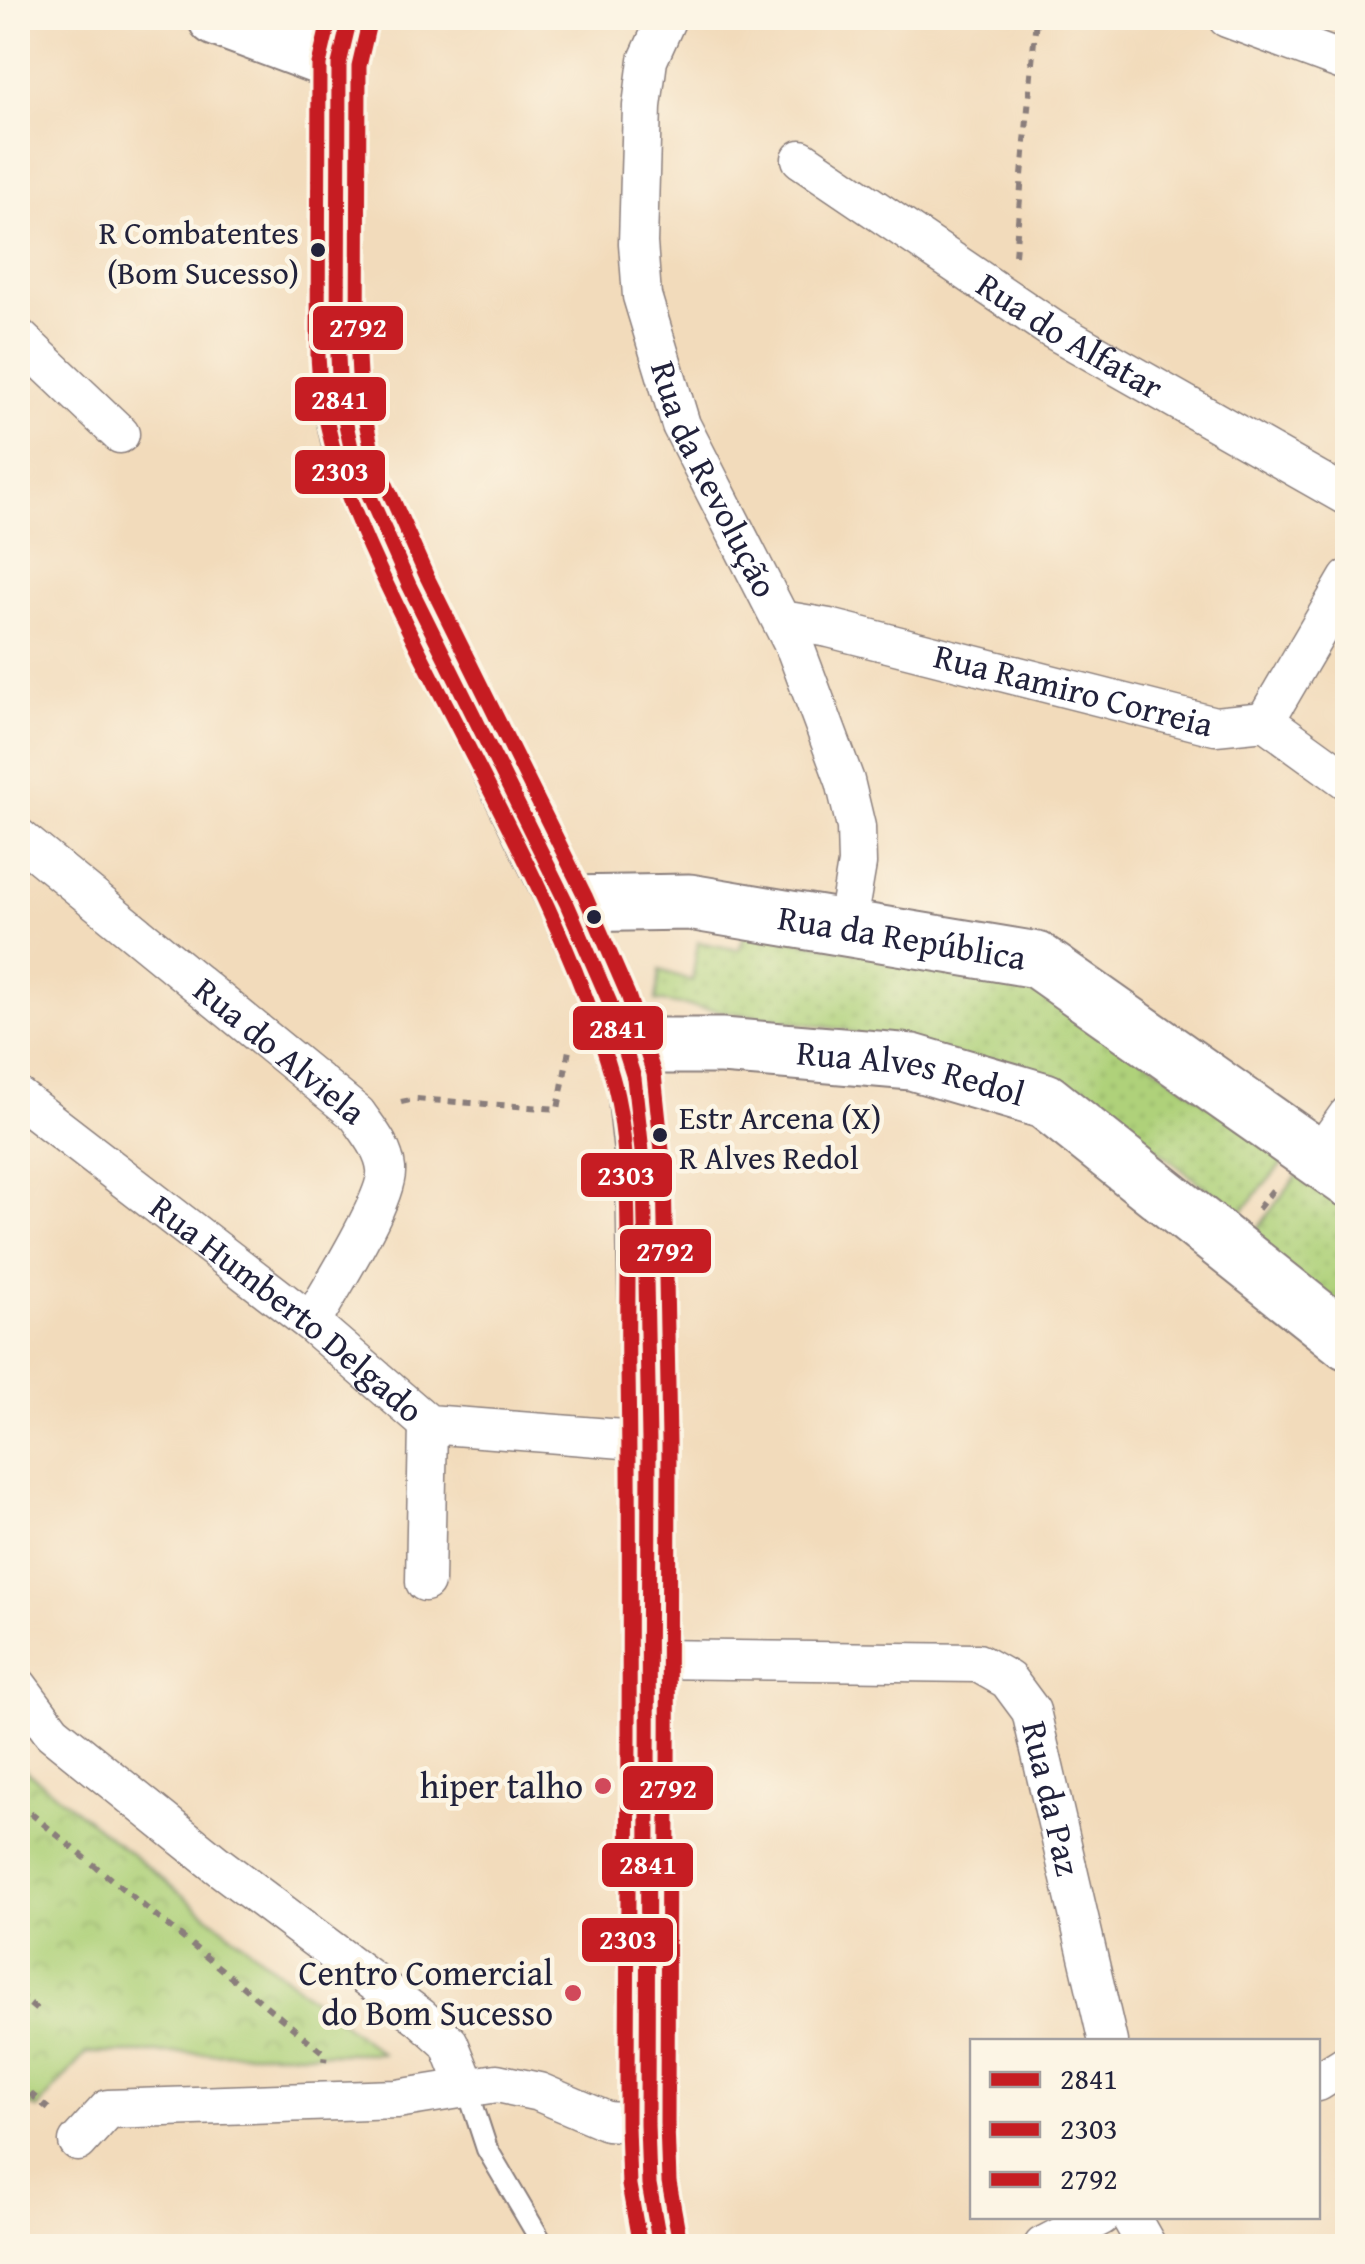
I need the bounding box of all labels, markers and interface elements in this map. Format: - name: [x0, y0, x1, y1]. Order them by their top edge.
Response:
- place label: R Combatentes (Bom Sucesso): [99, 209, 299, 296]
- marker: R Combatentes (Bom Sucesso): [308, 240, 328, 260]
- street label: Rua do Alfatar: [967, 259, 1172, 412]
- line badge: 2792: [311, 304, 405, 352]
- text: 2792: [329, 306, 387, 347]
- street label: Rua da Revolução: [638, 355, 791, 606]
- line badge: 2841: [293, 375, 388, 423]
- text: 2841: [311, 378, 369, 419]
- line badge: 2303: [293, 448, 387, 496]
- text: 2303: [311, 450, 369, 491]
- street label: Rua Ramiro Correia: [929, 630, 1219, 750]
- street label: Rua da República: [774, 891, 1030, 983]
- unlabelled marker: [584, 907, 604, 927]
- street label: Rua do Alviela: [183, 965, 377, 1137]
- line badge: 2841: [571, 1004, 665, 1052]
- text: 2841: [589, 1007, 647, 1048]
- street label: Rua Alves Redol: [795, 1026, 1031, 1119]
- place label: Estr Arcena (X) R Alves Redol: [679, 1094, 881, 1181]
- marker: Estr Arcena (X) R Alves Redol: [650, 1125, 670, 1145]
- line badge: 2303: [579, 1151, 674, 1199]
- text: 2303: [597, 1154, 655, 1195]
- street label: Rua Humberto Delgado: [139, 1182, 435, 1434]
- line badge: 2792: [618, 1227, 713, 1275]
- text: 2792: [636, 1230, 694, 1271]
- street label: Rua da Paz: [1009, 1716, 1094, 1881]
- place label: hiper talho: [420, 1760, 583, 1811]
- line badge: 2792: [621, 1764, 715, 1812]
- text: 2792: [639, 1767, 697, 1808]
- marker: hiper talho: [592, 1775, 614, 1797]
- line badge: 2841: [600, 1841, 695, 1889]
- text: 2841: [619, 1843, 677, 1884]
- line badge: 2303: [580, 1916, 675, 1964]
- text: 2303: [599, 1918, 657, 1959]
- place label: Centro Comercial do Bom Sucesso: [299, 1947, 553, 2038]
- marker: Centro Comercial do Bom Sucesso: [562, 1982, 584, 2004]
- legend: [970, 2039, 1320, 2219]
- text: 2841: [1060, 2056, 1118, 2100]
- text: 2303: [1060, 2106, 1118, 2150]
- text: 2792: [1060, 2156, 1118, 2200]

